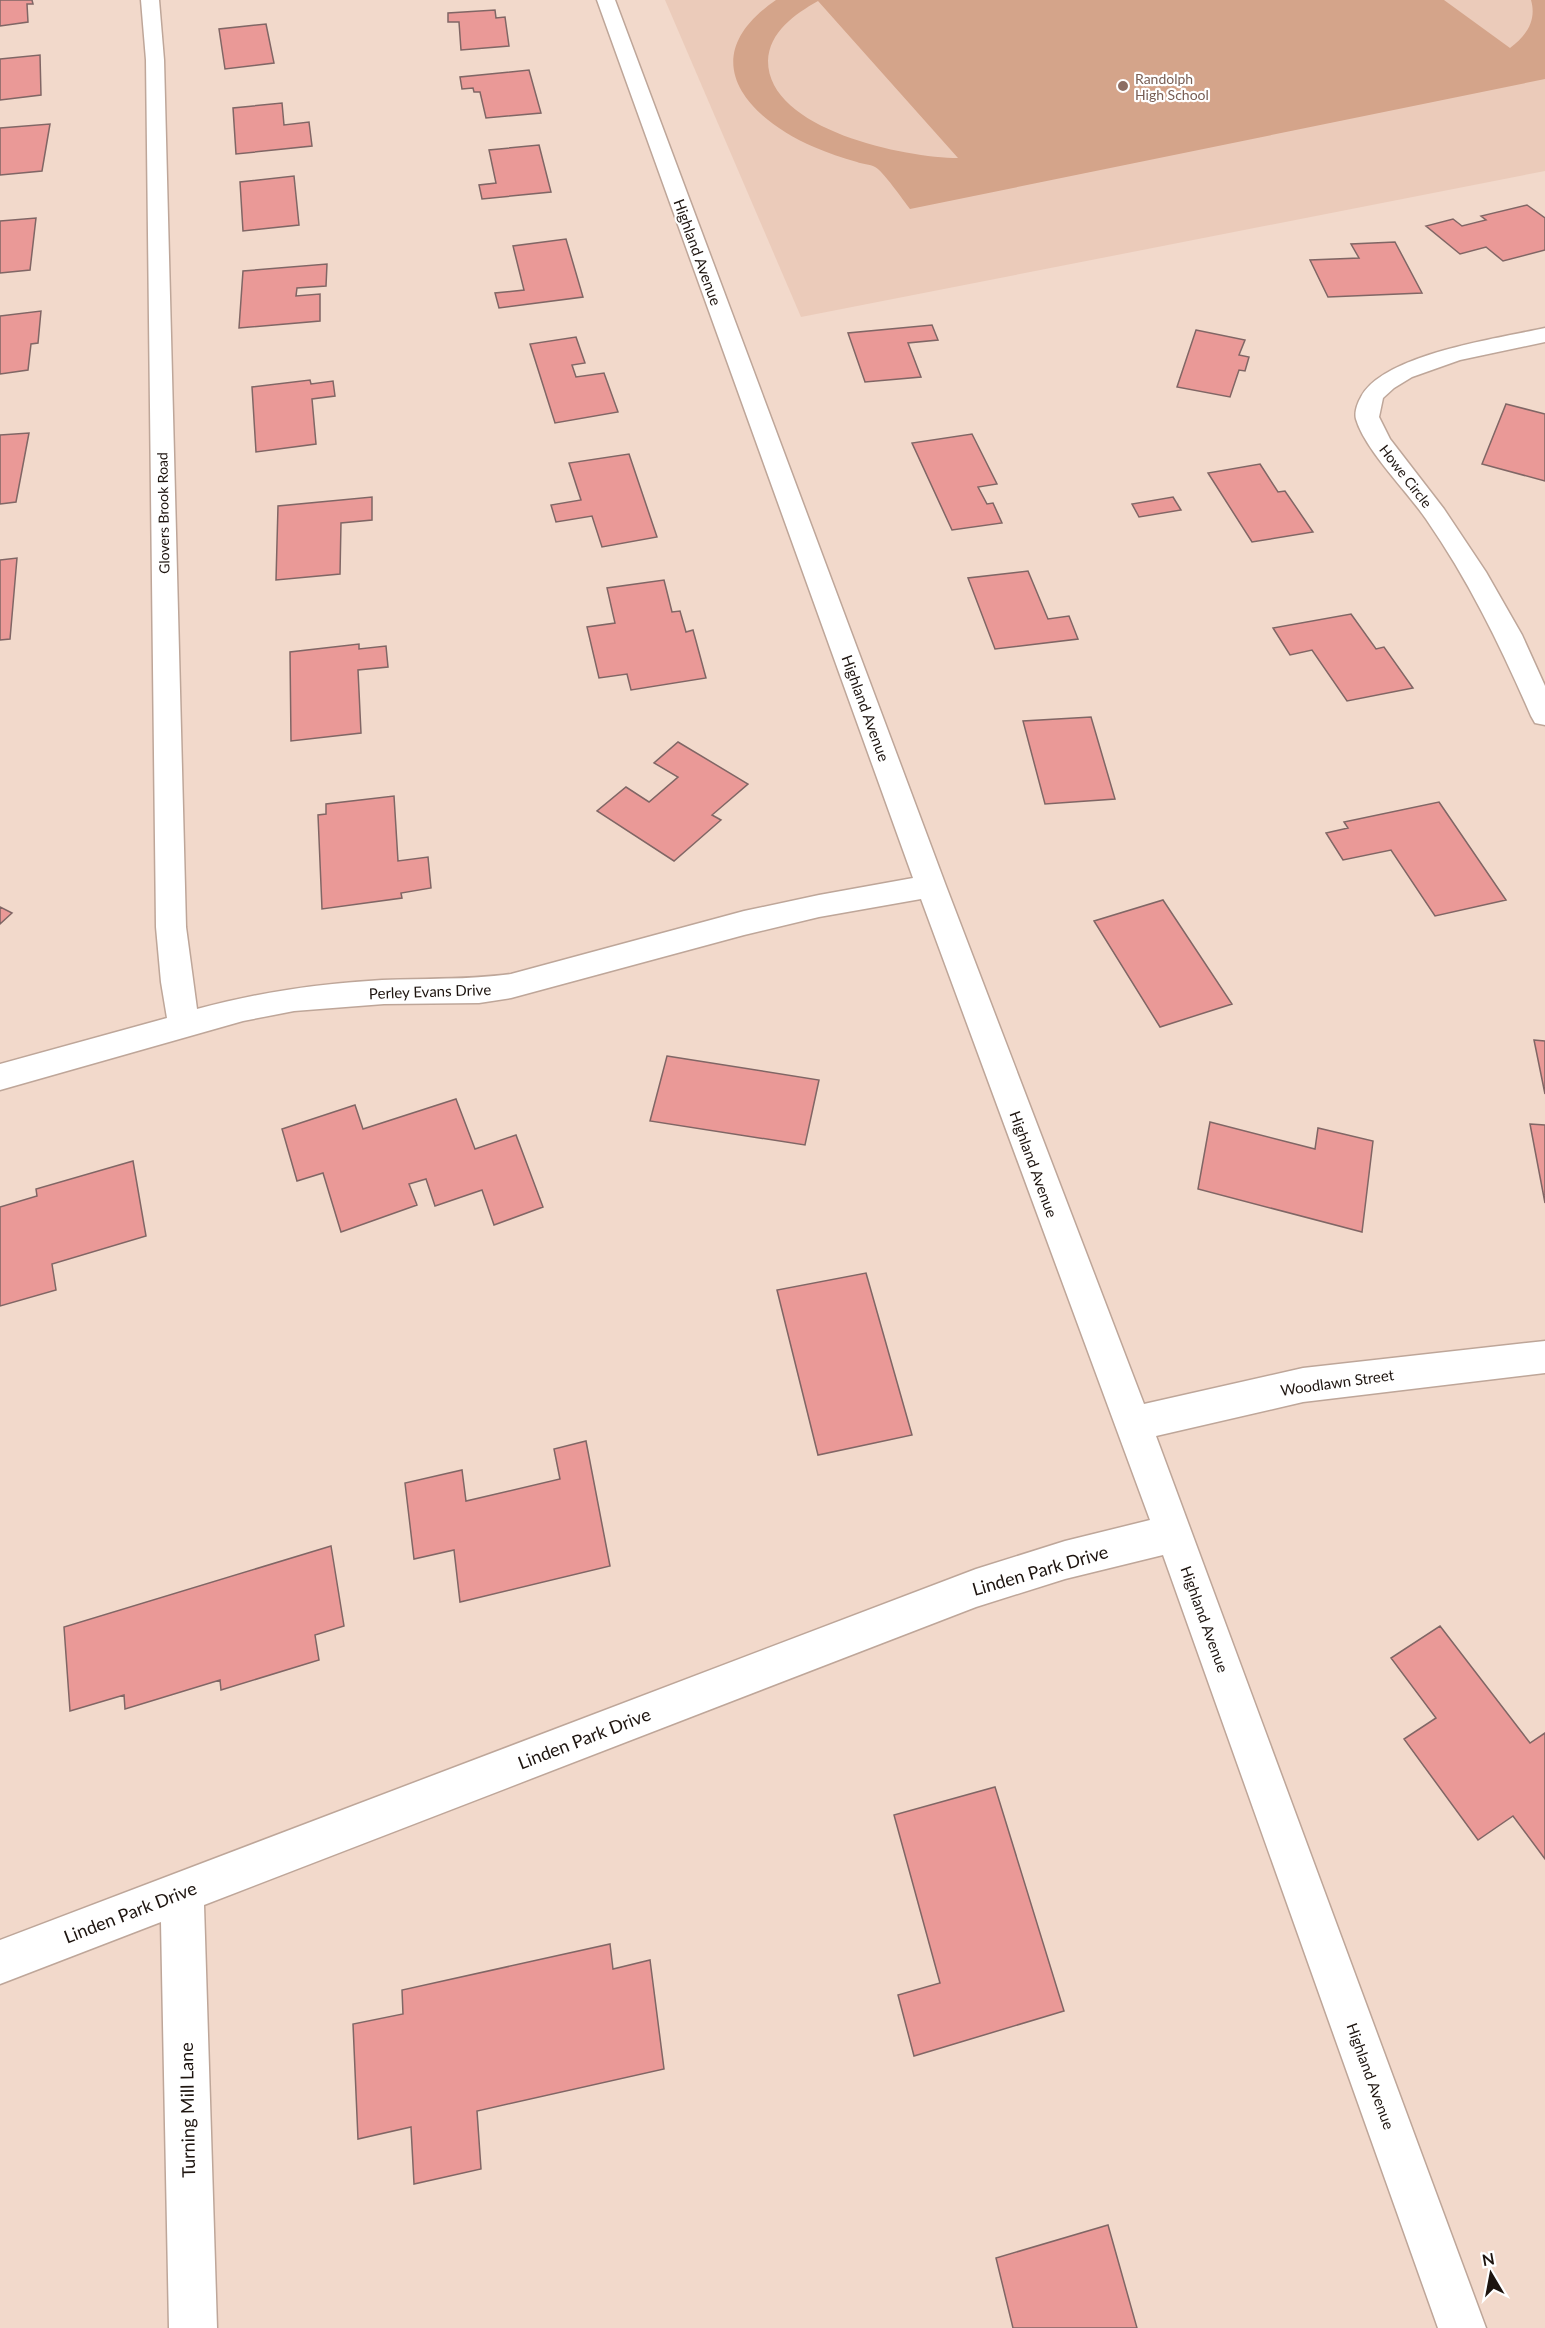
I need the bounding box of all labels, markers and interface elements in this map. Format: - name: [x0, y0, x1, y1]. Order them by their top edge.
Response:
- place label: Randolph High School: [1135, 70, 1209, 103]
- marker: Randolph High School: [1116, 79, 1130, 93]
- street label: Highland Avenue: [670, 196, 726, 308]
- street label: Howe Circle: [1376, 441, 1436, 511]
- street label: Glovers Brook Road: [153, 452, 173, 574]
- street label: Highland Avenue: [838, 652, 894, 764]
- street label: Perley Evans Drive: [369, 980, 491, 1002]
- street label: Highland Avenue: [1006, 1108, 1062, 1220]
- street label: Woodlawn Street: [1279, 1365, 1396, 1399]
- street label: Linden Park Drive: [969, 1540, 1111, 1600]
- street label: Highland Avenue: [1177, 1563, 1233, 1675]
- street label: Linden Park Drive: [514, 1703, 654, 1773]
- street label: Linden Park Drive: [60, 1877, 200, 1947]
- street label: Highland Avenue: [1343, 2020, 1399, 2132]
- street label: Turning Mill Lane: [175, 2042, 199, 2178]
- north arrow: [1461, 2244, 1521, 2304]
- text: N: [1481, 2248, 1496, 2269]

